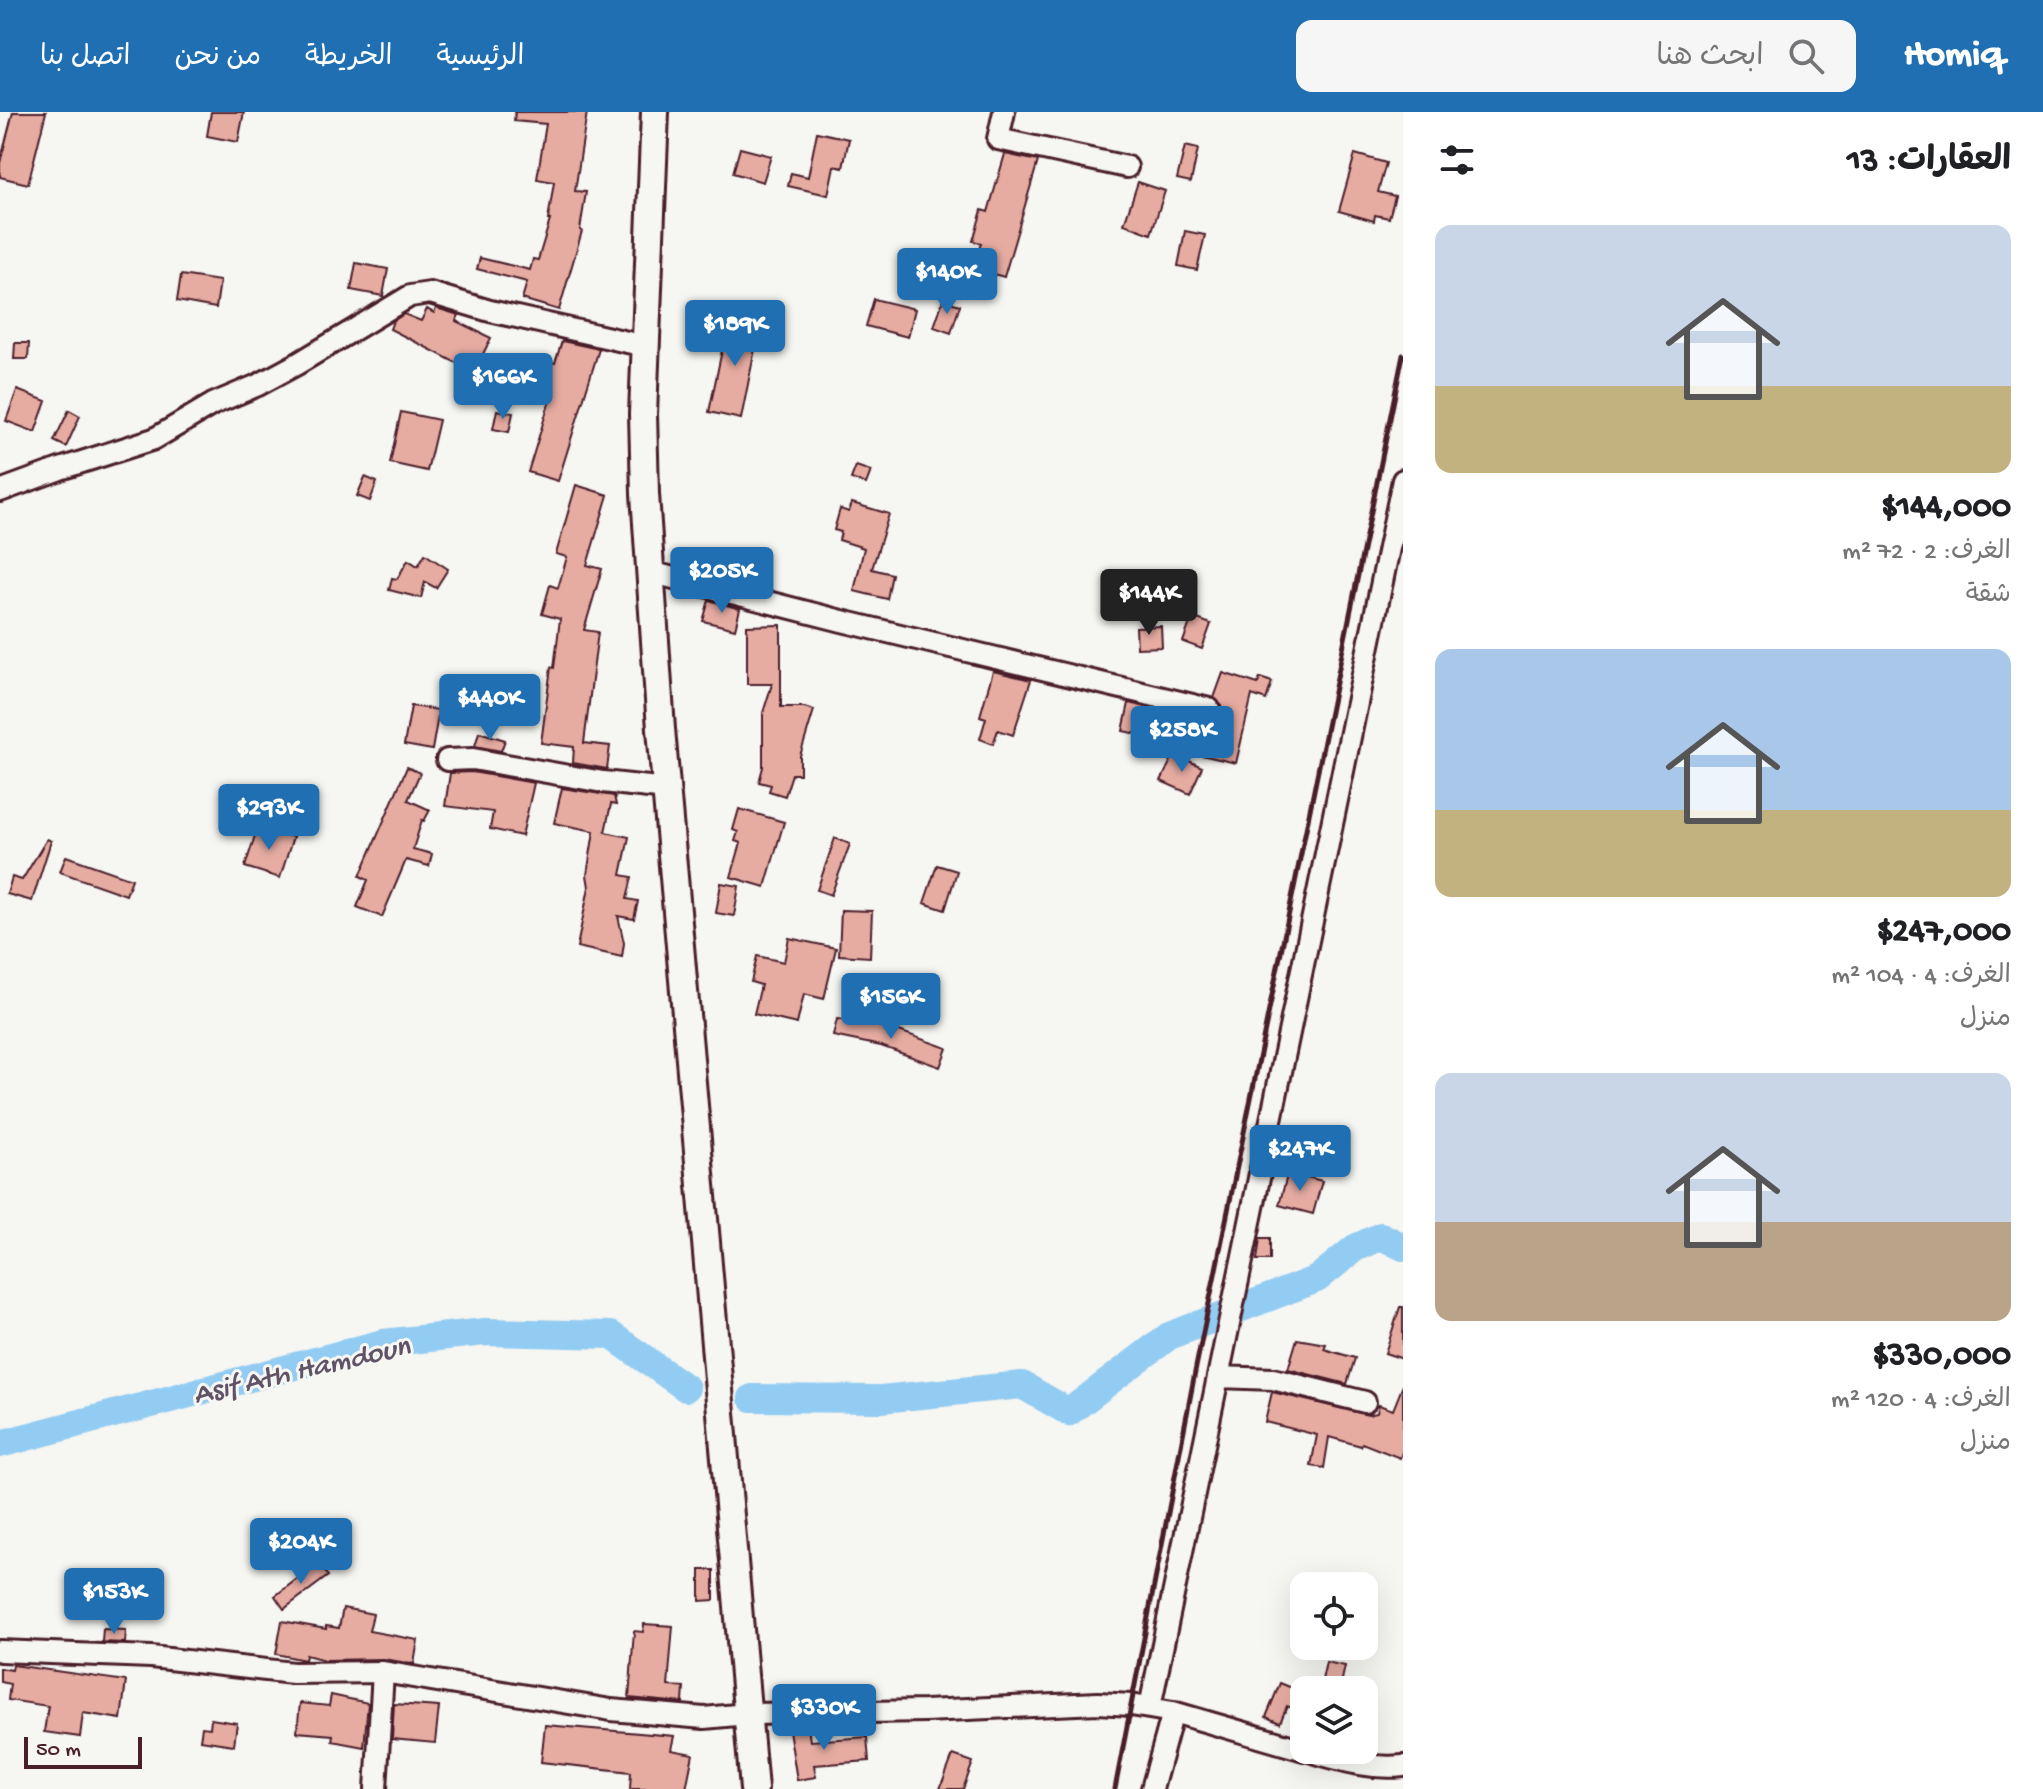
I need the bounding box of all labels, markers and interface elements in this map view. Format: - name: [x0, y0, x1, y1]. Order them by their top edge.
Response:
- search box: [1296, 20, 1856, 92]
- icon: search: [1784, 34, 1828, 78]
- text: Homiq: [1904, 34, 2003, 78]
- text: ابحث هنا: [1656, 41, 1764, 76]
- text: اتصل بنا: [40, 42, 130, 75]
- text: من نحن: [174, 42, 261, 75]
- text: الخريطة: [305, 42, 392, 75]
- text: الرئيسية: [436, 42, 524, 75]
- icon: filters: [1435, 138, 1479, 182]
- text: العقارات: 13: [1847, 143, 2011, 183]
- pin: $140K: [891, 248, 1003, 316]
- text: $140K: [915, 258, 979, 289]
- icon: home: [1651, 277, 1795, 421]
- pin: $189K: [679, 300, 791, 368]
- text: $189K: [703, 310, 767, 341]
- pin: $166K: [447, 353, 559, 421]
- text: $166K: [472, 363, 534, 394]
- text: $144,000: [1881, 489, 2011, 529]
- text: الغرف: 2 · 72 m²: [1842, 538, 2011, 569]
- pin: $205K: [666, 547, 778, 615]
- text: $205K: [688, 557, 756, 588]
- pin: $144K: [1093, 569, 1205, 637]
- text: $144K: [1118, 579, 1180, 610]
- text: شقة: [1966, 581, 2011, 612]
- pin: $440K: [434, 674, 546, 742]
- text: $440K: [457, 684, 523, 715]
- icon: home: [1651, 701, 1795, 845]
- pin: $258K: [1126, 706, 1238, 774]
- text: $258K: [1149, 716, 1215, 747]
- pin: $293K: [213, 784, 325, 852]
- text: $293K: [236, 794, 302, 825]
- text: $247,000: [1877, 913, 2011, 953]
- text: الغرف: 4 · 104 m²: [1831, 962, 2011, 993]
- pin: $156K: [835, 973, 947, 1041]
- text: $156K: [859, 983, 923, 1014]
- text: منزل: [1960, 1005, 2011, 1036]
- pin: $247K: [1244, 1125, 1356, 1193]
- icon: home: [1651, 1125, 1795, 1269]
- text: $247K: [1268, 1135, 1332, 1166]
- water label: Asif Ath Hamdoun: [190, 1330, 414, 1414]
- text: $330,000: [1873, 1337, 2011, 1377]
- text: الغرف: 4 · 120 m²: [1831, 1386, 2011, 1417]
- text: منزل: [1960, 1429, 2011, 1460]
- pin: $204K: [245, 1518, 357, 1586]
- text: $204K: [268, 1528, 334, 1559]
- pin: $153K: [58, 1568, 170, 1636]
- map controls: [1290, 1572, 1378, 1764]
- button: locate: [1290, 1572, 1378, 1660]
- text: $153K: [82, 1578, 146, 1609]
- button: layers: [1290, 1676, 1378, 1764]
- pin: $330K: [768, 1684, 880, 1752]
- text: $330K: [790, 1694, 858, 1725]
- scale bar: [24, 1733, 142, 1769]
- text: 50 m: [36, 1738, 81, 1764]

